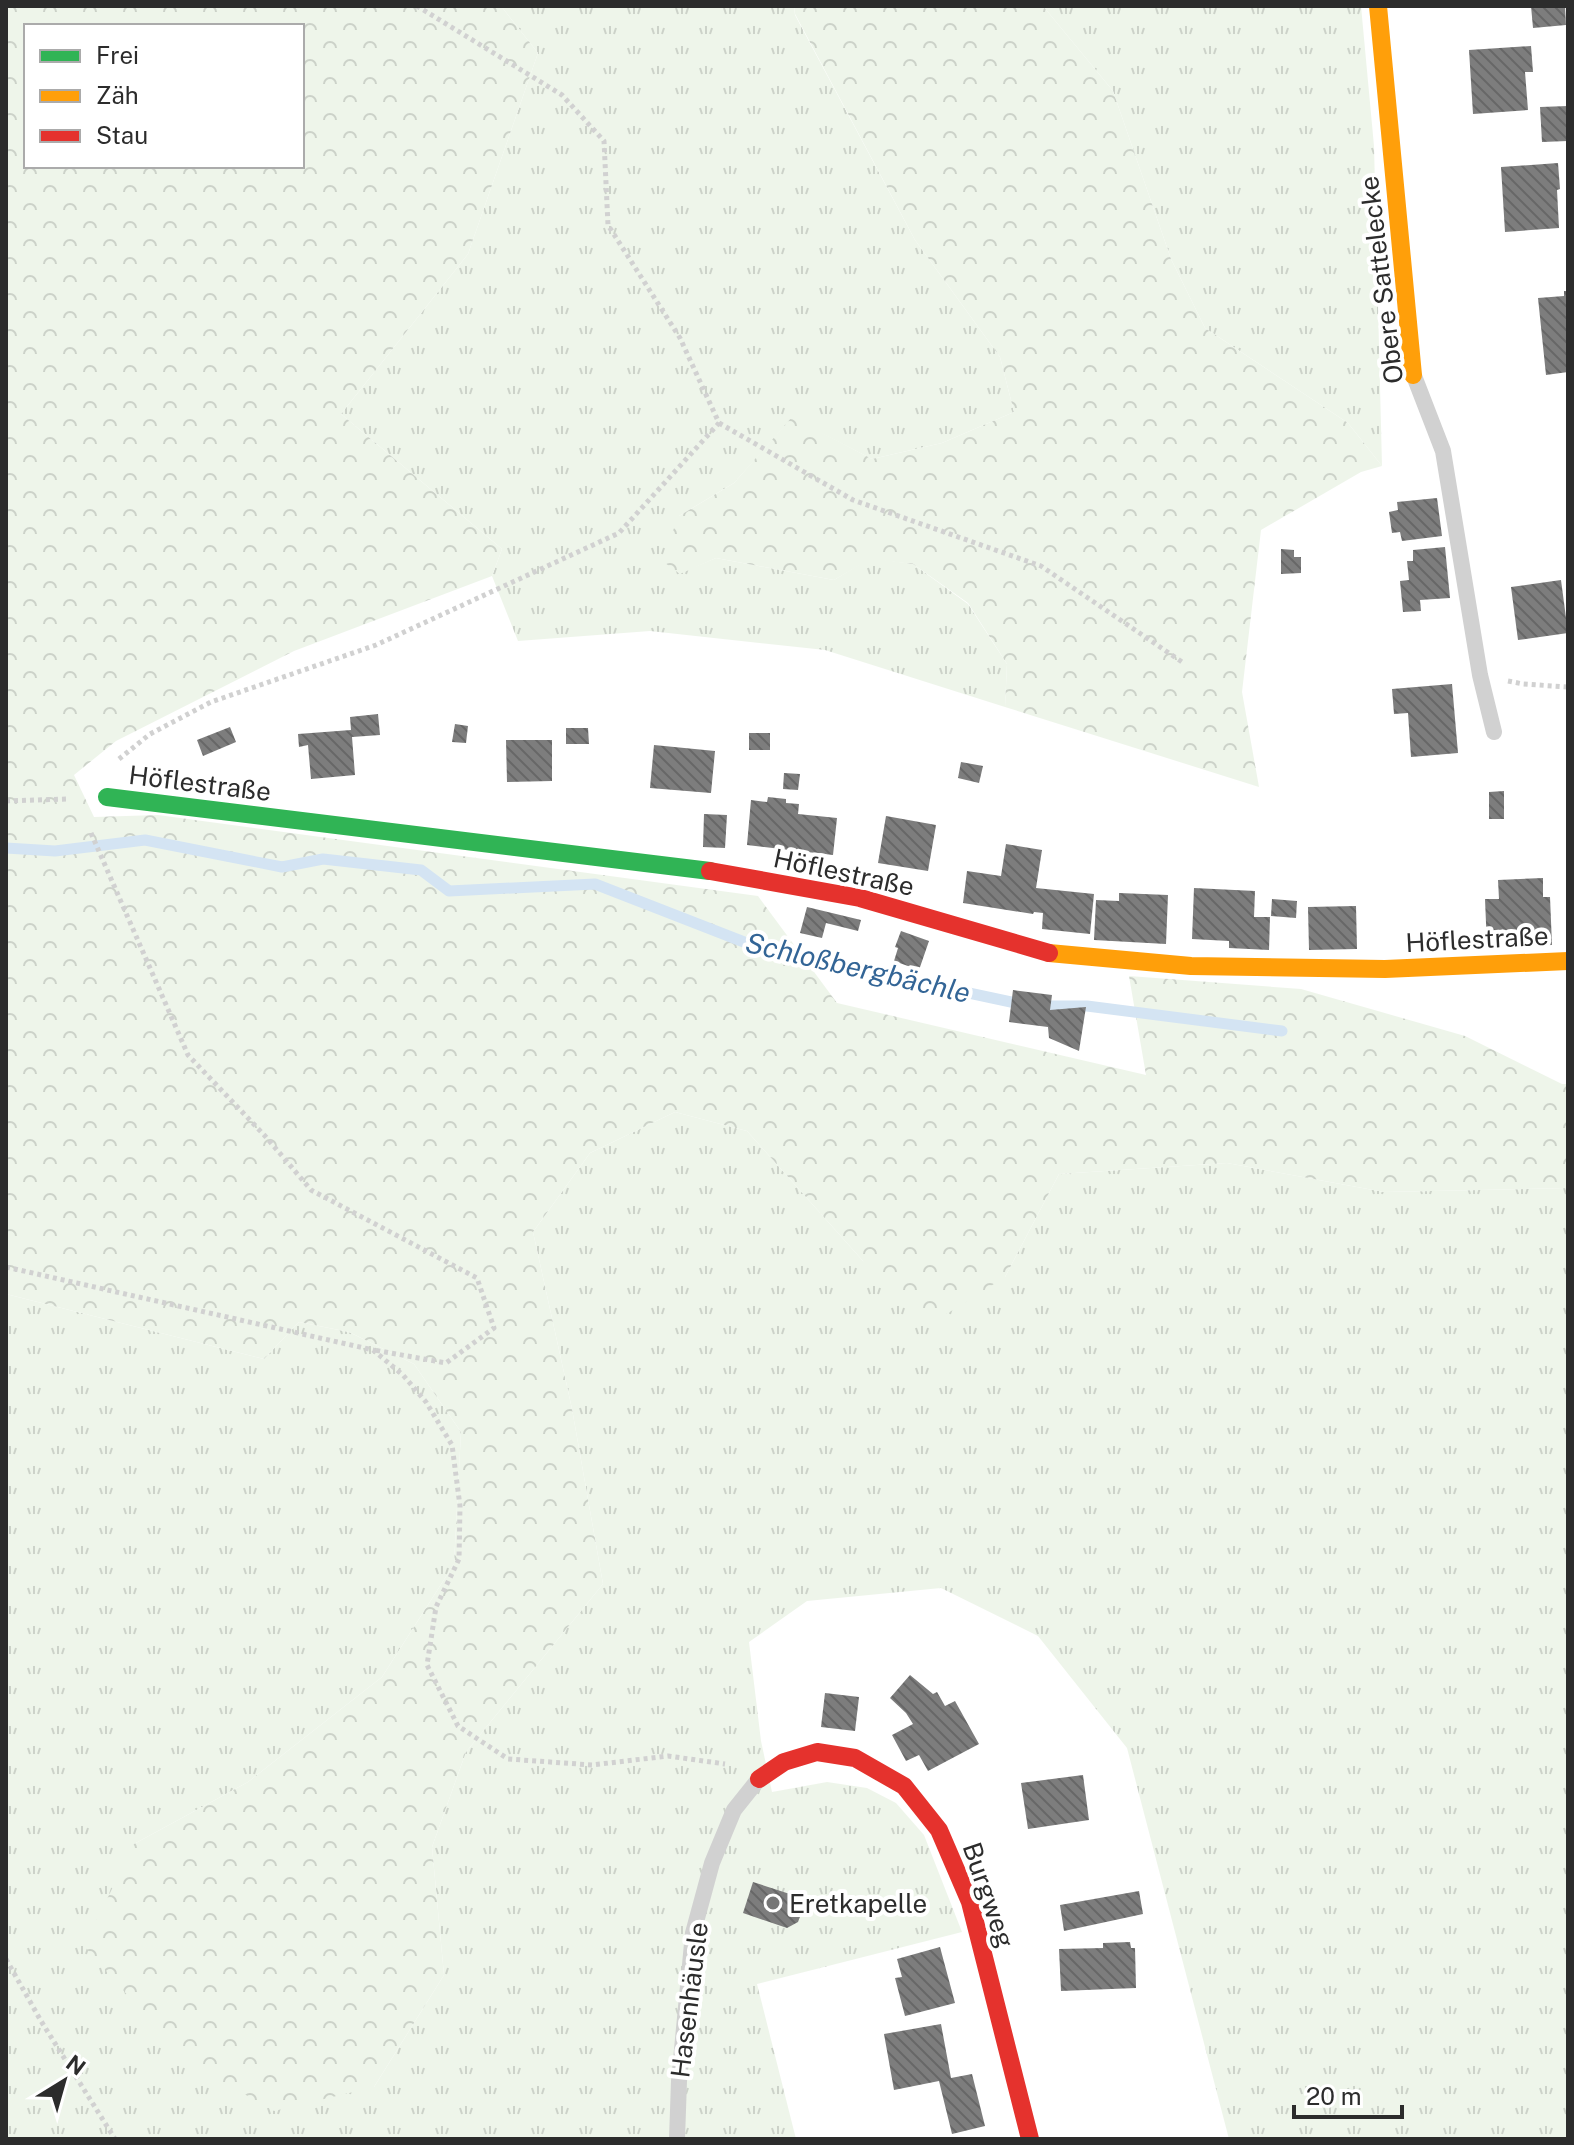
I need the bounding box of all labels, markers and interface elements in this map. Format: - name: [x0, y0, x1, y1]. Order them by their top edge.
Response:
- legend: [24, 24, 304, 168]
- text: Frei: [96, 41, 139, 69]
- text: Zäh: [96, 81, 139, 109]
- text: Stau: [96, 121, 148, 149]
- street label: Obere Sattelecke: [1353, 174, 1409, 386]
- street label: Höflestraße: [127, 759, 273, 807]
- street label: Höflestraße: [771, 842, 917, 902]
- street label: Höflestraße: [1405, 920, 1549, 958]
- water label: Schloßbergbächle: [742, 925, 974, 1009]
- street label: Burgweg: [957, 1838, 1021, 1952]
- place label: Eretkapelle: [789, 1888, 927, 1919]
- marker: Eretkapelle: [764, 1894, 782, 1912]
- street label: Hasenhäusle: [664, 1920, 714, 2080]
- north arrow: [24, 2041, 104, 2121]
- text: N: [61, 2049, 91, 2081]
- scale bar: [1294, 2069, 1402, 2119]
- text: 20 m: [1306, 2082, 1362, 2110]

